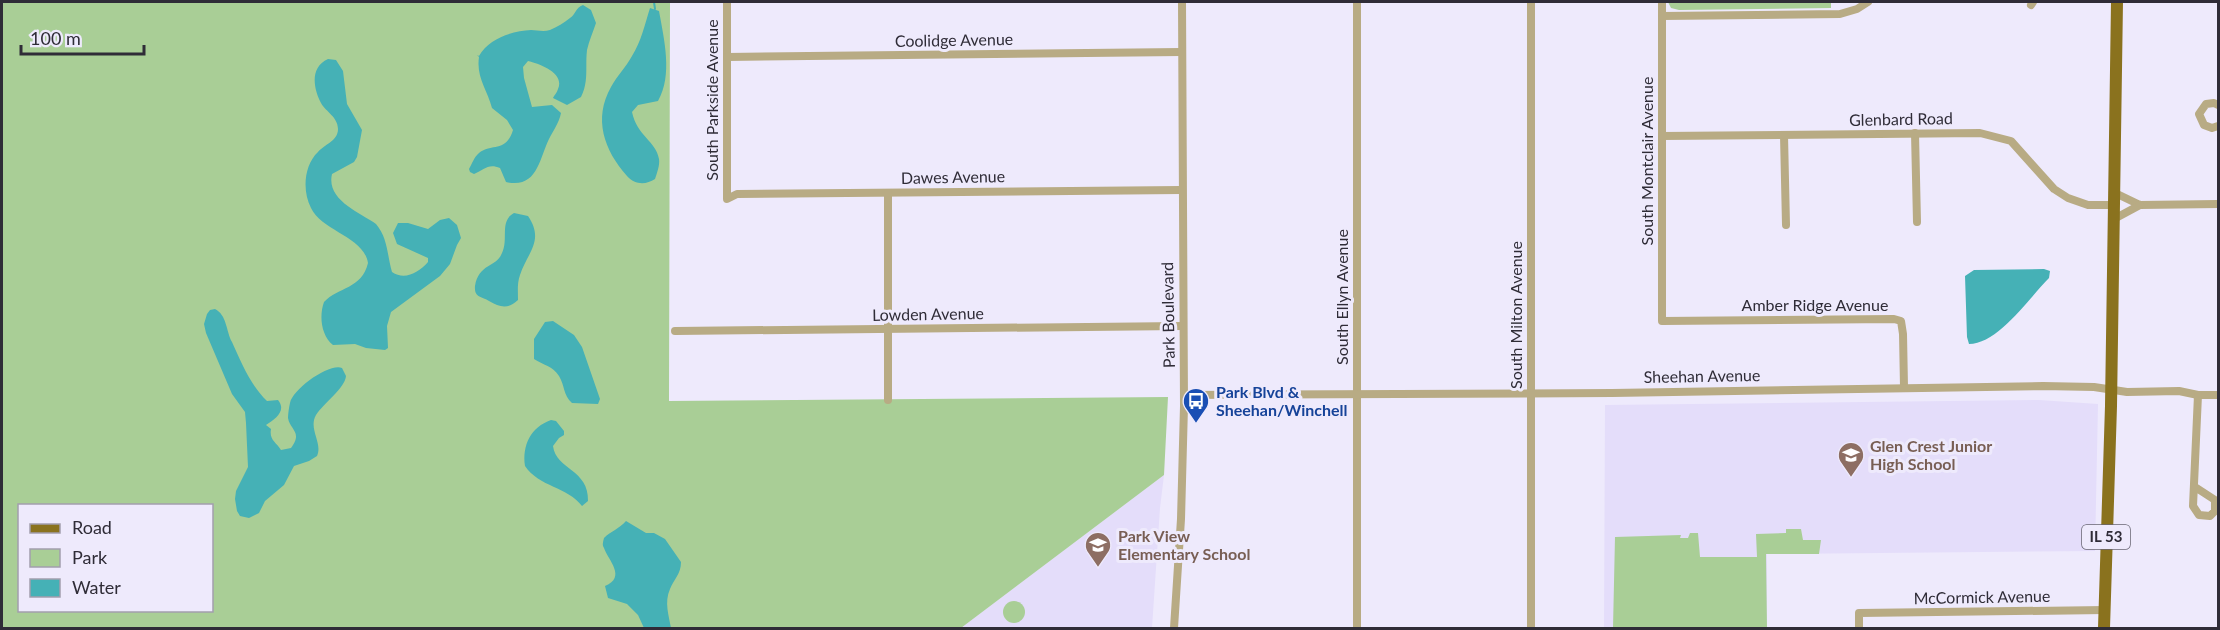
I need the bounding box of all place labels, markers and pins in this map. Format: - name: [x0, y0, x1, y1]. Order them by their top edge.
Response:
- place label: Park Blvd & Sheehan/Winchell: [1216, 382, 1347, 419]
- bus stop icon: Park Blvd & Sheehan/Winchell: [1181, 386, 1211, 424]
- place label: Glen Crest Junior High School: [1870, 436, 1992, 473]
- school or university icon: Glen Crest Junior High School: [1836, 440, 1866, 478]
- place label: Park View Elementary School: [1118, 526, 1250, 563]
- school or university icon: Park View Elementary School: [1083, 530, 1113, 568]

